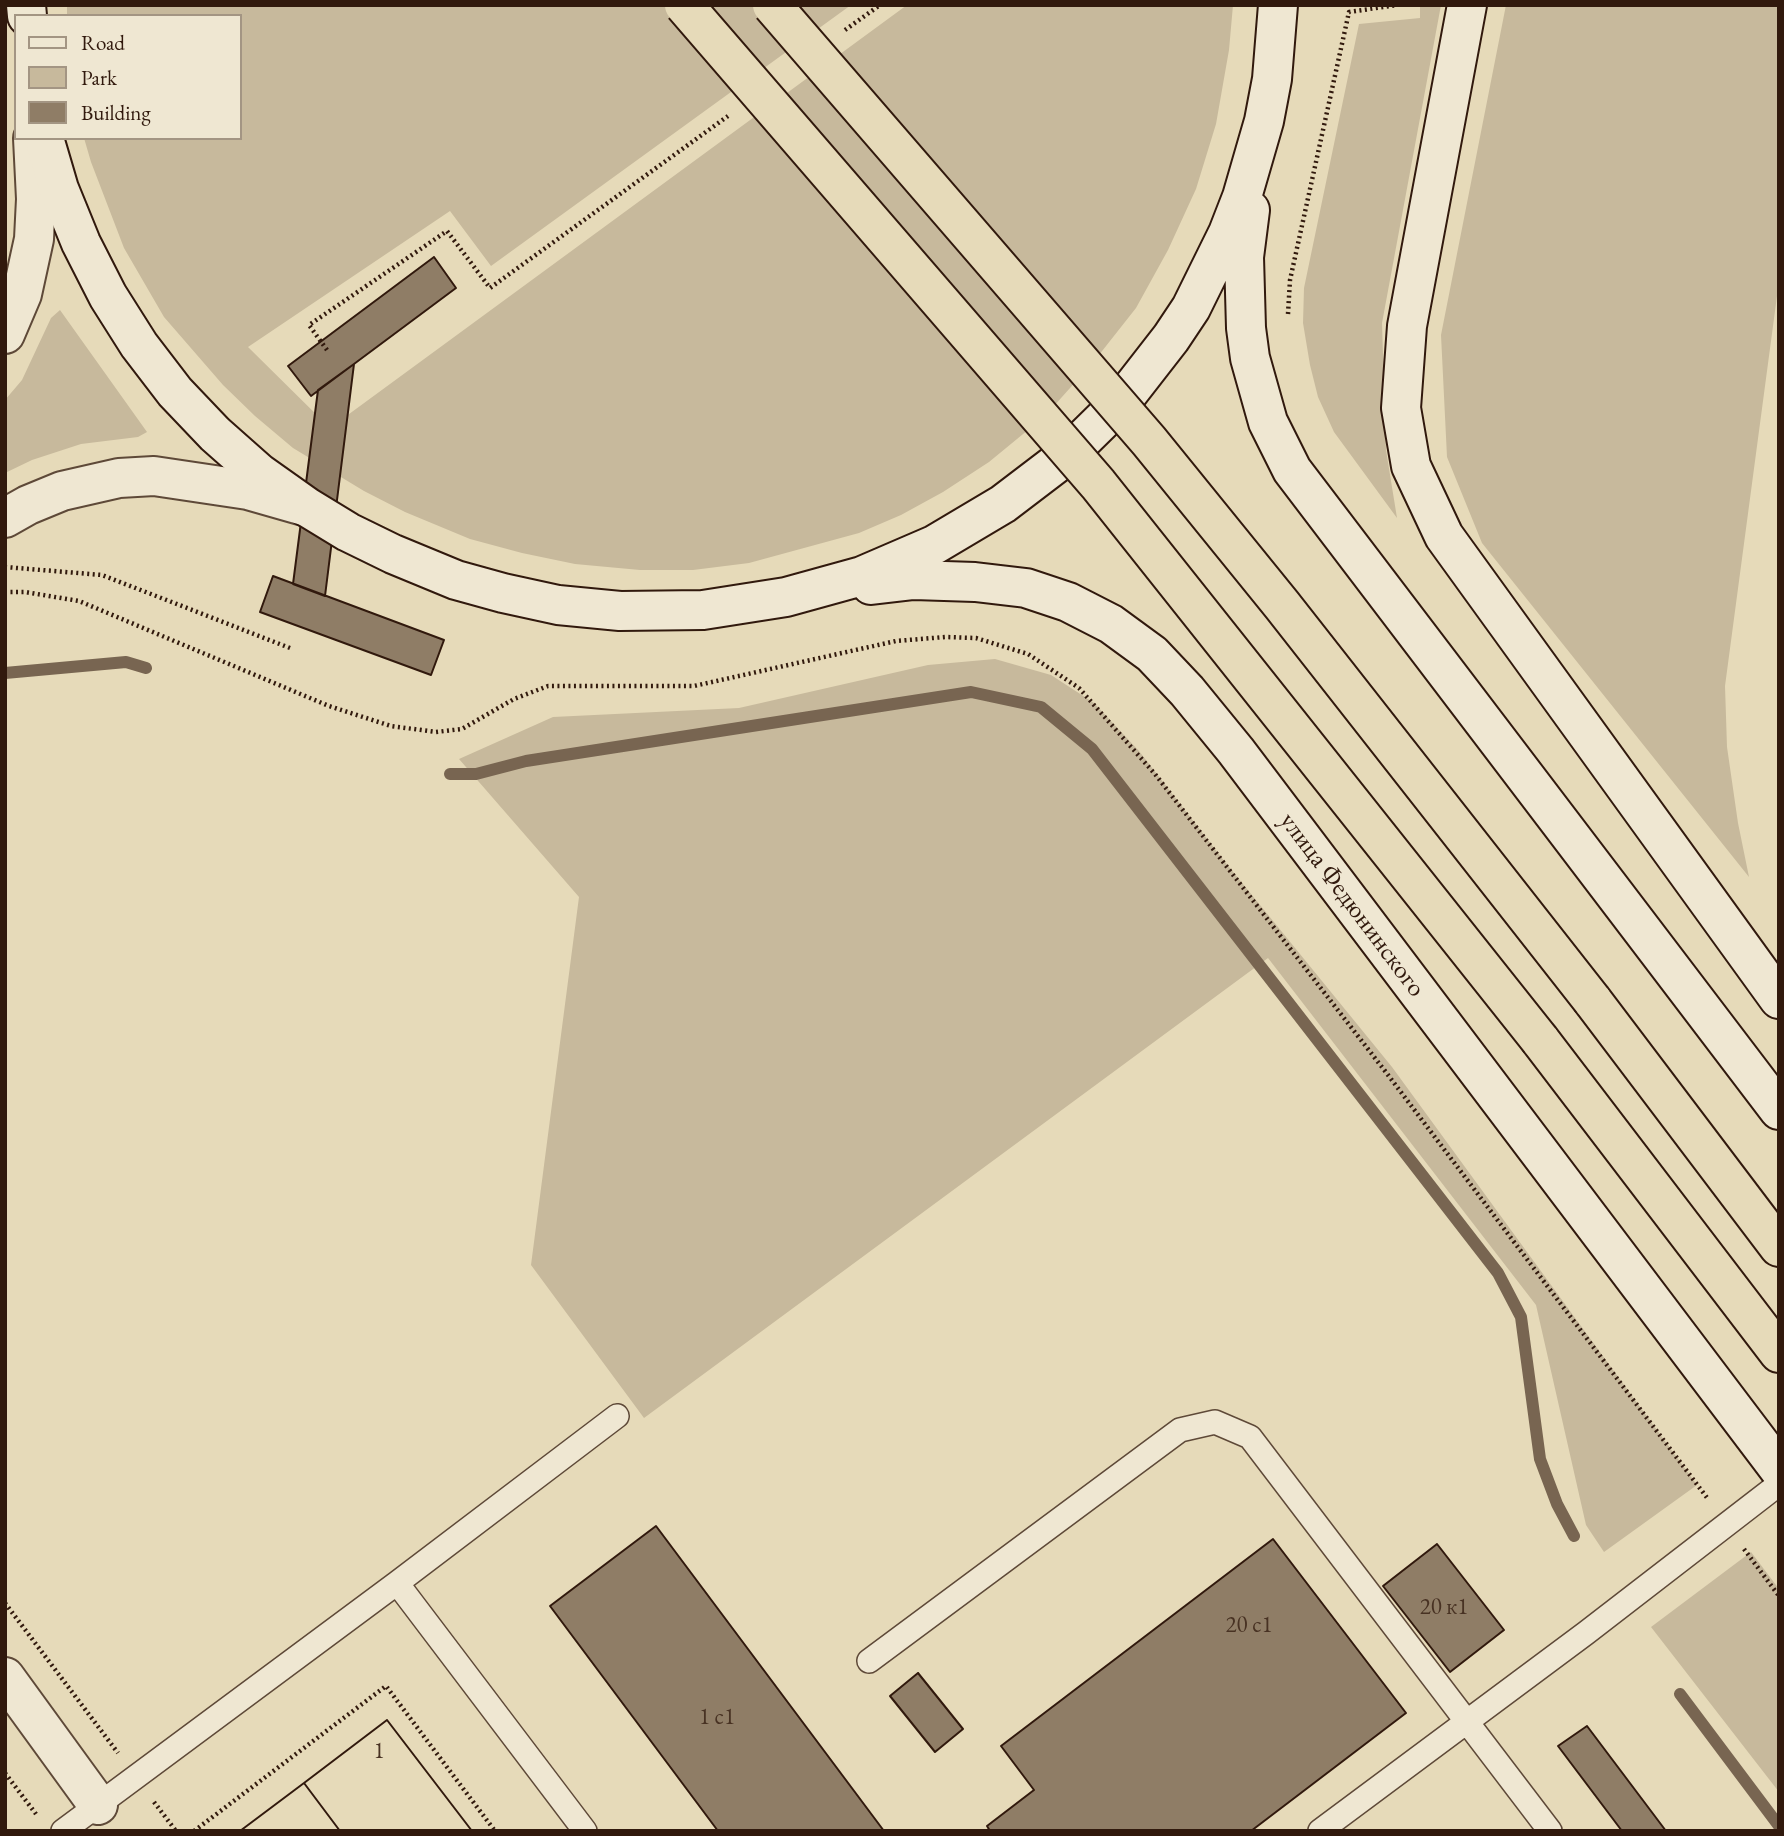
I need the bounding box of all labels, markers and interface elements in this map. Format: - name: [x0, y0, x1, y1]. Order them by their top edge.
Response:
- legend: [14, 14, 242, 140]
- text: Road: [81, 29, 125, 56]
- text: Park: [81, 64, 117, 91]
- text: Building: [81, 99, 151, 126]
- street label: улица Федюнинского: [1273, 807, 1431, 1003]
- house number: 20 к1: [1420, 1594, 1468, 1622]
- house number: 20 с1: [1225, 1612, 1273, 1640]
- house number: 1 с1: [699, 1704, 735, 1732]
- house number: 1: [373, 1738, 385, 1766]

